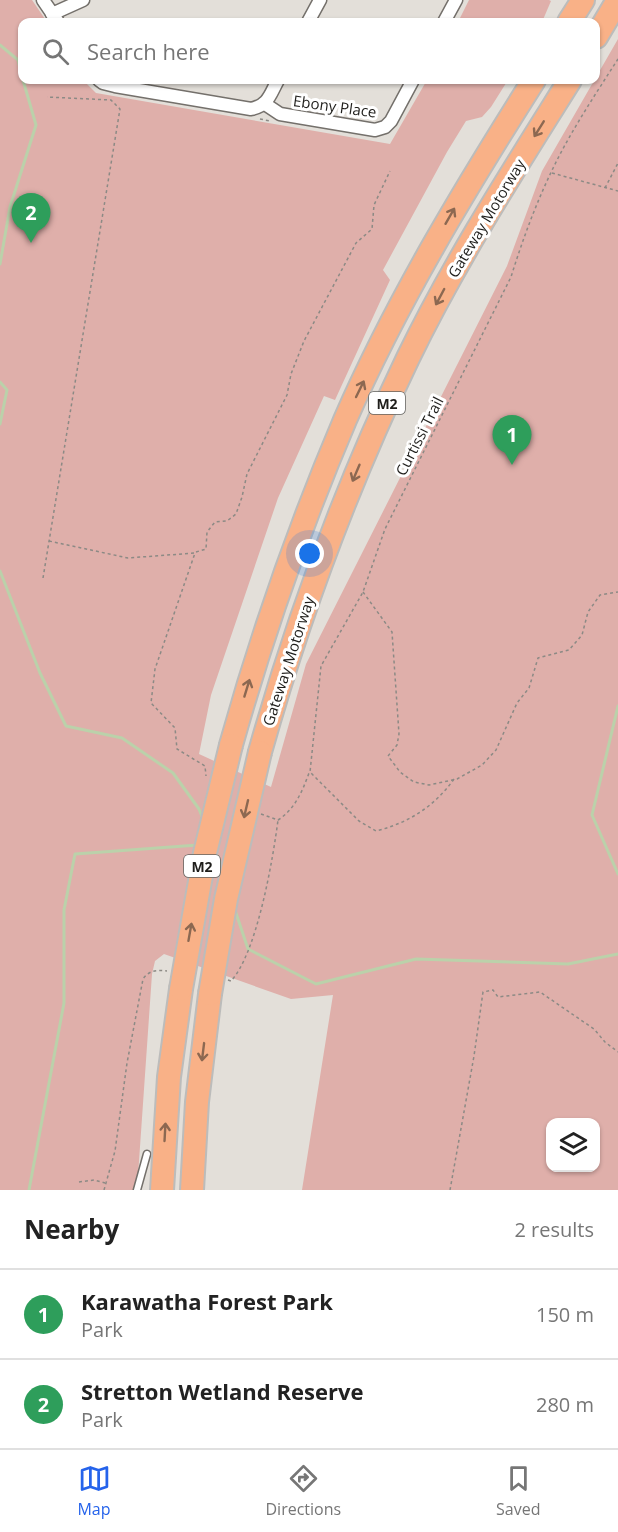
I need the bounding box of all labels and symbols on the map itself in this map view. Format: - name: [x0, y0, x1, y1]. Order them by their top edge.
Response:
- street label: Ebony Place: [292, 90, 378, 122]
- one-way arrow: [533, 120, 545, 137]
- street label: Gateway Motorway: [443, 155, 530, 281]
- pin: 2: [12, 194, 51, 243]
- one-way arrow: [445, 207, 457, 224]
- one-way arrow: [434, 288, 446, 305]
- one-way arrow: [355, 380, 367, 398]
- road number: M2: [369, 392, 405, 414]
- street label: Curtissi Trail: [391, 393, 447, 479]
- pin: 1: [492, 416, 532, 465]
- one-way arrow: [350, 463, 361, 482]
- your location: [295, 539, 324, 568]
- street label: Gateway Motorway: [258, 593, 318, 728]
- one-way arrow: [242, 679, 253, 698]
- one-way arrow: [240, 800, 252, 819]
- road number: M2: [184, 855, 220, 877]
- one-way arrow: [185, 922, 196, 942]
- one-way arrow: [197, 1041, 208, 1061]
- one-way arrow: [159, 1122, 170, 1142]

